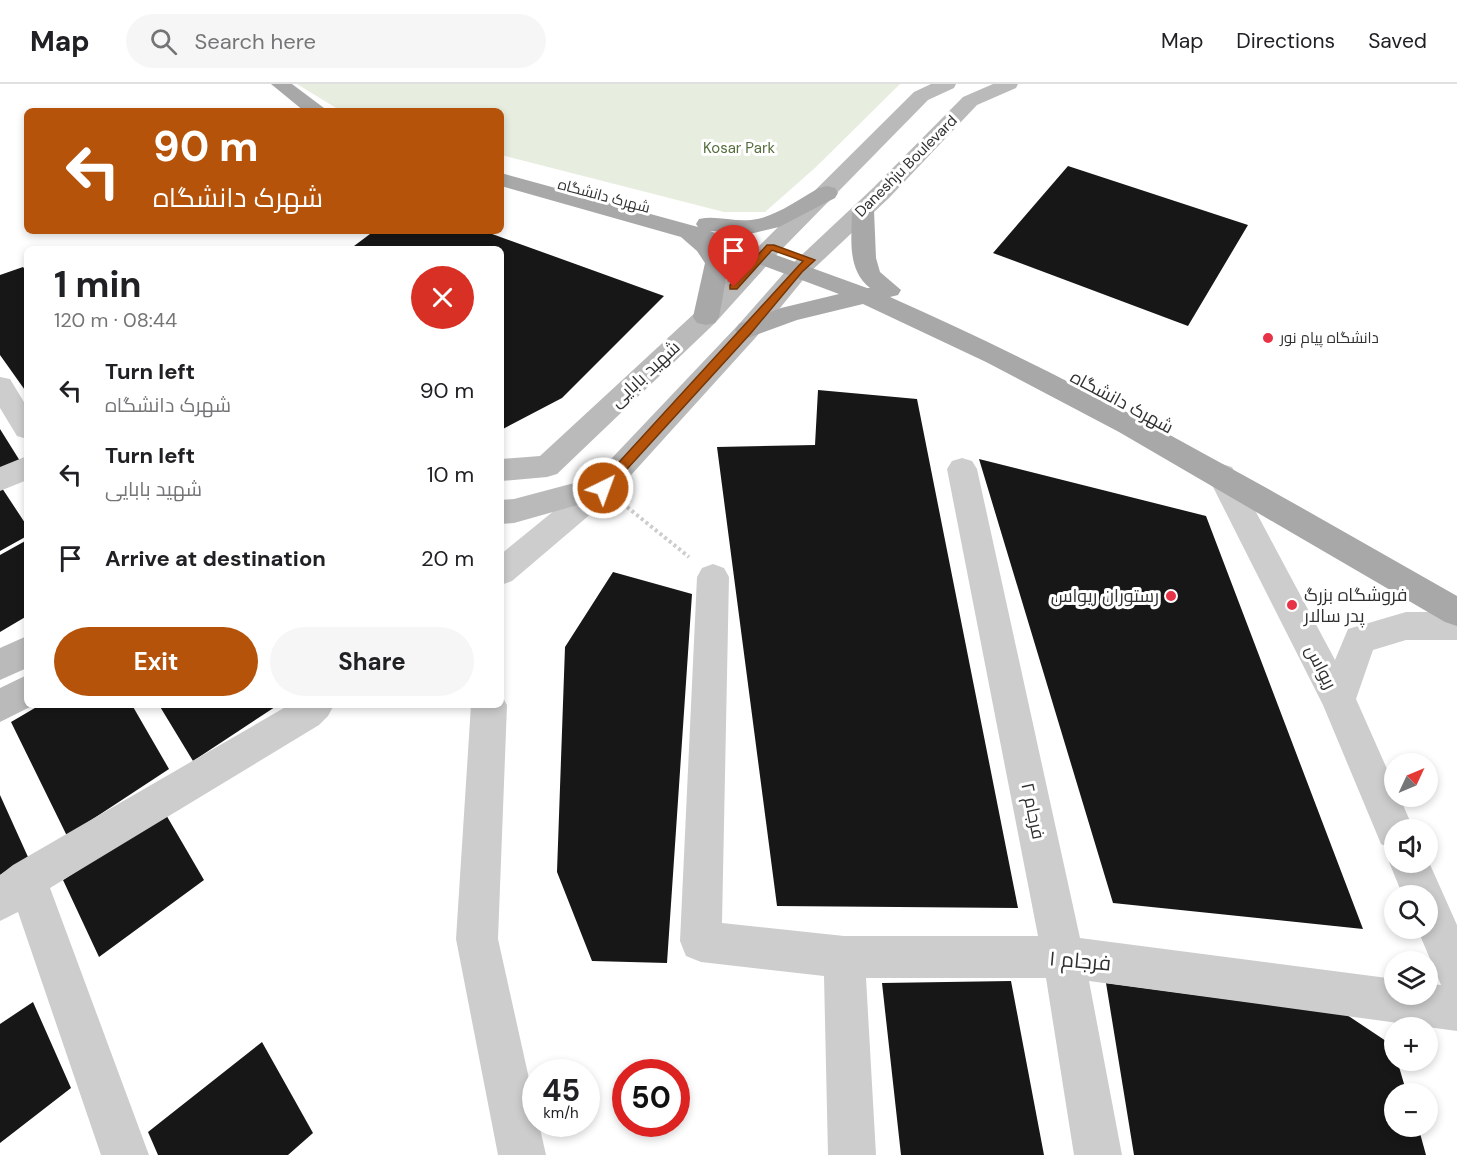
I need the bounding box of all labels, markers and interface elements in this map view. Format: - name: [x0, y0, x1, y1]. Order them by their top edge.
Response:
- search box: [126, 14, 546, 68]
- text: Map: [30, 23, 90, 60]
- icon: search: [147, 25, 180, 58]
- text: Search here: [195, 27, 316, 56]
- text: Map: [1161, 27, 1203, 55]
- text: Directions: [1236, 27, 1335, 55]
- text: Saved: [1368, 27, 1427, 55]
- street label: Daneshju Boulevard: [851, 111, 961, 221]
- text: 90 m: [153, 119, 259, 174]
- icon: left: [54, 132, 132, 210]
- park label: Kosar Park: [703, 138, 775, 158]
- street label: شهرک دانشگاه: [556, 174, 652, 218]
- text: شهرک دانشگاه: [153, 180, 323, 215]
- pin: [708, 225, 759, 287]
- icon: arrive: [717, 234, 750, 267]
- text: 1 min: [54, 261, 142, 308]
- button: close: [411, 266, 474, 329]
- text: 120 m · 08:44: [54, 307, 177, 333]
- place label: دانشگاه پیام نور: [1279, 328, 1379, 348]
- marker: دانشگاه پیام نور: [1261, 331, 1275, 345]
- street label: شهید بابایی: [605, 335, 685, 413]
- text: Turn left: [105, 357, 195, 386]
- street label: شهرک دانشگاه: [1066, 365, 1178, 439]
- icon: left: [54, 374, 87, 407]
- text: 90 m: [420, 376, 474, 405]
- text: شهرک دانشگاه: [105, 392, 231, 418]
- text: Turn left: [105, 441, 195, 470]
- position arrow: [571, 456, 635, 520]
- icon: left: [54, 458, 87, 491]
- text: 10 m: [427, 460, 474, 489]
- text: شهید بابایی: [105, 476, 202, 502]
- icon: arrive: [54, 542, 87, 575]
- text: Arrive at destination: [105, 544, 326, 573]
- text: 20 m: [421, 544, 474, 573]
- place label: فروشگاه بزرگ پدر سالار: [1303, 583, 1407, 628]
- place label: رستوران ریواس: [1051, 584, 1159, 608]
- marker: رستوران ریواس: [1164, 589, 1178, 603]
- marker: فروشگاه بزرگ پدر سالار: [1285, 598, 1299, 612]
- button: Exit: [54, 627, 258, 696]
- button: Share: [270, 627, 474, 696]
- street label: ریواس: [1300, 641, 1342, 693]
- north arrow: [1384, 753, 1438, 807]
- map controls: [1384, 753, 1438, 1137]
- street label: فرجام ۲: [1015, 781, 1051, 841]
- button: sound: [1384, 819, 1438, 873]
- button: search: [1384, 885, 1438, 939]
- street label: فرجام ۱: [1048, 944, 1112, 978]
- button: layers: [1384, 951, 1438, 1005]
- button: +: [1384, 1017, 1438, 1071]
- speed limit sign: 50: [612, 1059, 690, 1137]
- text: 45: [542, 1071, 580, 1110]
- button: −: [1384, 1083, 1438, 1137]
- text: km/h: [543, 1103, 579, 1123]

